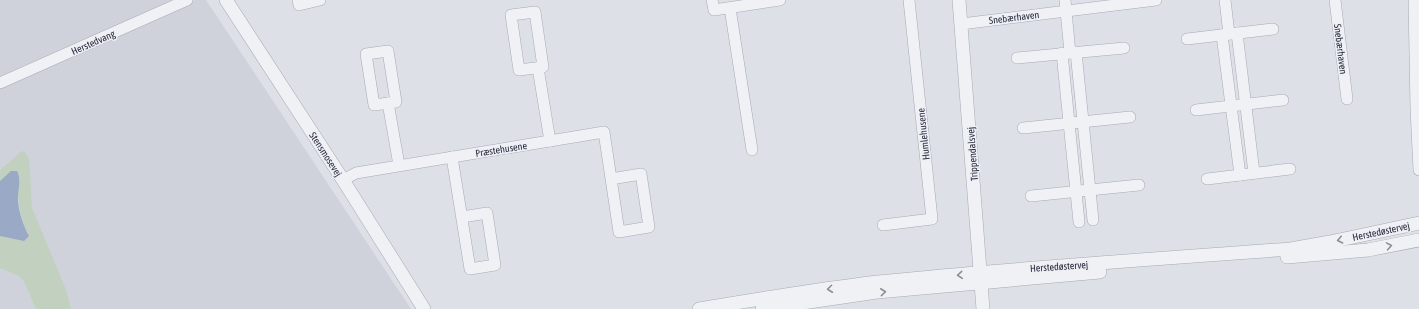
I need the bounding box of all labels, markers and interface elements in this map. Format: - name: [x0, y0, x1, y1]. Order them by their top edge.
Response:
- street label: Snebærhaven: [988, 9, 1040, 26]
- street label: Snebærhaven: [1332, 23, 1349, 75]
- street label: Herstedvang: [70, 28, 117, 57]
- street label: Humlehusene: [915, 107, 932, 160]
- street label: Trippendalsvej: [965, 126, 980, 181]
- street label: Stensmosevej: [307, 130, 344, 179]
- street label: Præstehusene: [474, 140, 528, 159]
- street label: Herstedøstervej: [1351, 220, 1411, 243]
- one-way arrow: [1337, 235, 1343, 243]
- one-way arrow: [1386, 242, 1392, 251]
- street label: Herstedøstervej: [1030, 259, 1088, 274]
- one-way arrow: [957, 270, 963, 279]
- one-way arrow: [827, 284, 833, 293]
- one-way arrow: [880, 287, 886, 296]

